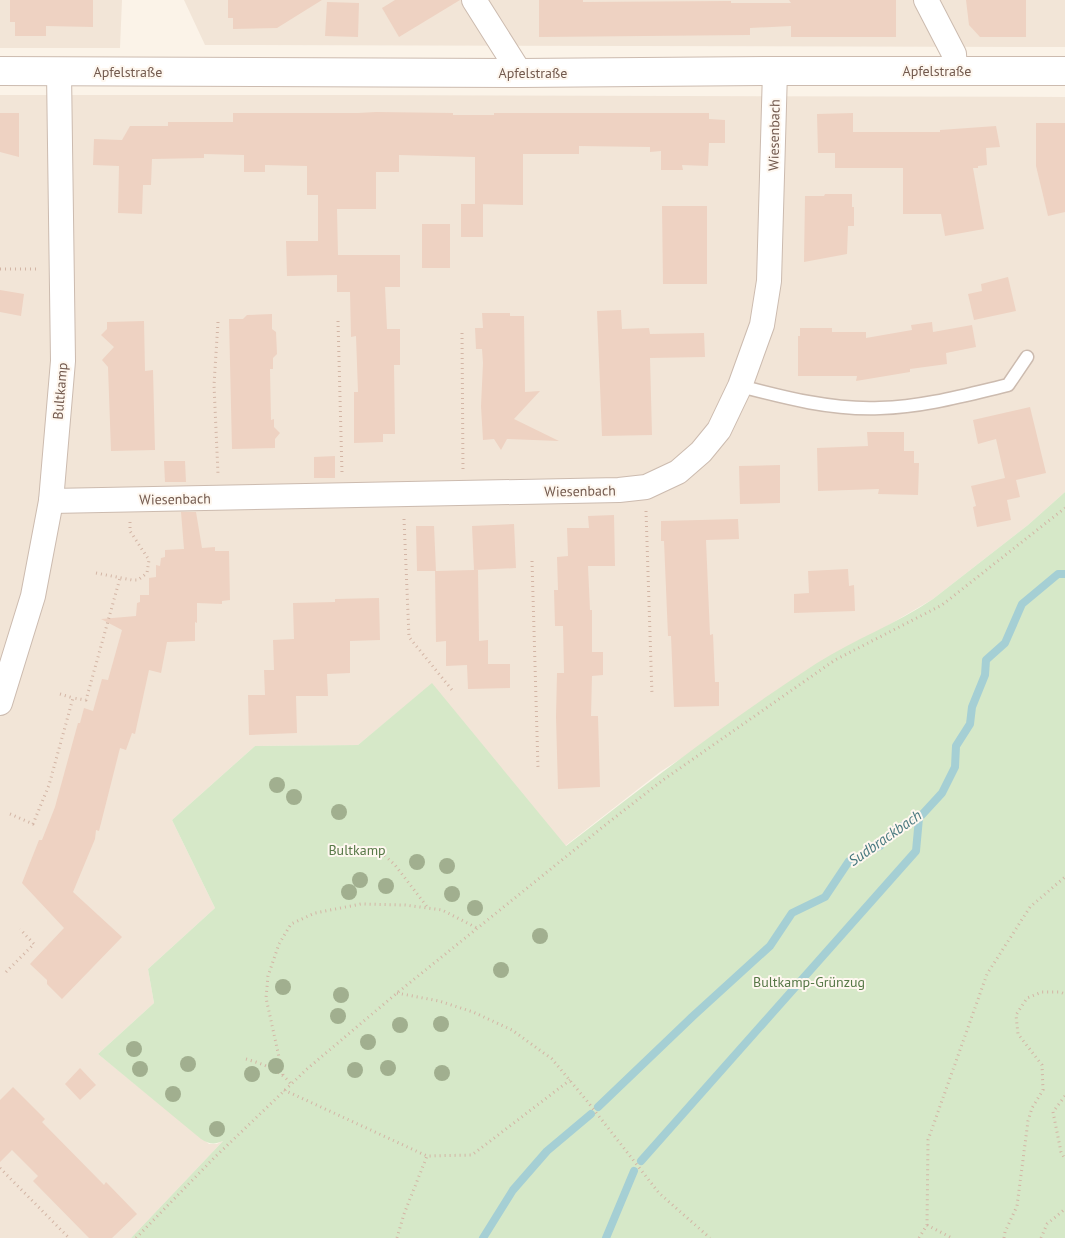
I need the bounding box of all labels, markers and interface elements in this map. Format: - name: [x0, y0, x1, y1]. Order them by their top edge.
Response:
- street label: Apfelstraße: [903, 62, 971, 80]
- street label: Apfelstraße: [94, 63, 162, 81]
- street label: Apfelstraße: [499, 64, 567, 82]
- street label: Wiesenbach: [764, 99, 784, 171]
- street label: Bultkamp: [49, 362, 71, 420]
- street label: Wiesenbach: [544, 481, 616, 501]
- street label: Wiesenbach: [139, 489, 211, 509]
- water label: Sudbrackbach: [844, 805, 925, 870]
- park label: Bultkamp: [328, 841, 386, 859]
- park label: Bultkamp-Grünzug: [753, 973, 865, 991]

